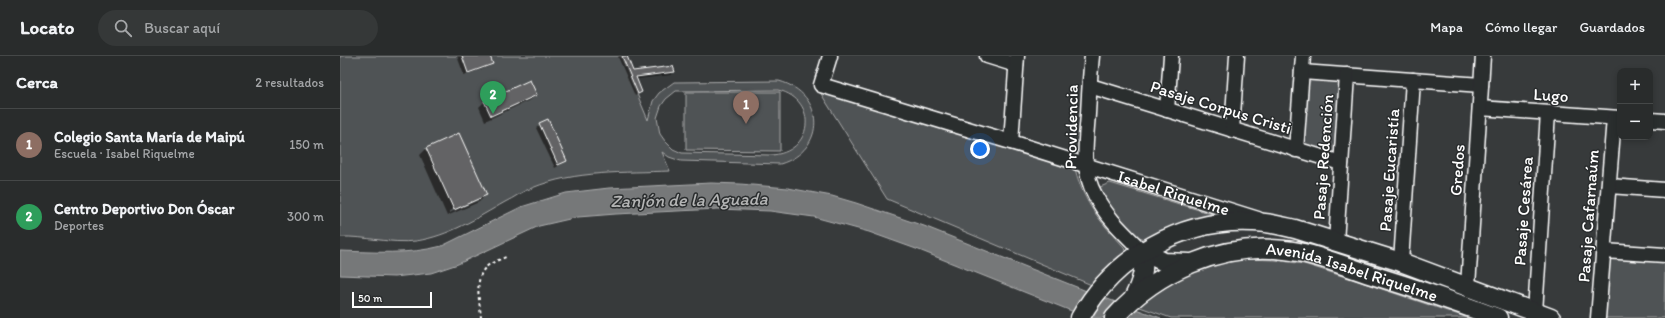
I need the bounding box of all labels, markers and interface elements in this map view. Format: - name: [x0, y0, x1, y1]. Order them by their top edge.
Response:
- search box: [98, 10, 378, 46]
- text: Locato: [20, 16, 74, 39]
- icon: search: [112, 17, 134, 39]
- text: Buscar aquí: [144, 19, 220, 37]
- text: Mapa: [1430, 19, 1463, 36]
- text: Cómo llegar: [1485, 19, 1557, 36]
- text: Guardados: [1579, 19, 1645, 36]
- map controls: [1617, 68, 1653, 140]
- button: +: [1617, 68, 1653, 104]
- text: Cerca: [16, 72, 58, 92]
- text: 2 resultados: [255, 75, 324, 90]
- street label: Pasaje Corpus Cristi: [1148, 76, 1294, 138]
- pin: 2: [480, 81, 506, 114]
- street label: Providencia: [1060, 84, 1082, 170]
- street label: Lugo: [1533, 84, 1569, 106]
- pin: 1: [733, 91, 759, 124]
- street label: Pasaje Redención: [1309, 93, 1337, 220]
- button: −: [1617, 104, 1653, 140]
- street label: Pasaje Eucaristía: [1375, 108, 1403, 232]
- text: Colegio Santa María de Maipú: [54, 128, 245, 146]
- text: 1: [26, 137, 32, 152]
- text: 150 m: [289, 137, 324, 152]
- your location: [970, 139, 990, 159]
- street label: Gredos: [1445, 143, 1469, 197]
- text: Escuela · Isabel Riquelme: [54, 146, 195, 161]
- street label: Pasaje Cafarnaúm: [1573, 149, 1603, 283]
- street label: Pasaje Cesárea: [1509, 156, 1537, 266]
- street label: Isabel Riquelme: [1115, 166, 1232, 220]
- water label: Zanjón de la Aguada: [610, 188, 769, 212]
- text: Centro Deportivo Don Óscar: [54, 200, 234, 218]
- text: 2: [26, 209, 32, 224]
- text: 300 m: [287, 209, 324, 224]
- text: Deportes: [54, 218, 104, 233]
- street label: Avenida Isabel Riquelme: [1265, 239, 1440, 306]
- scale bar: [352, 290, 432, 309]
- text: 50 m: [358, 292, 382, 305]

